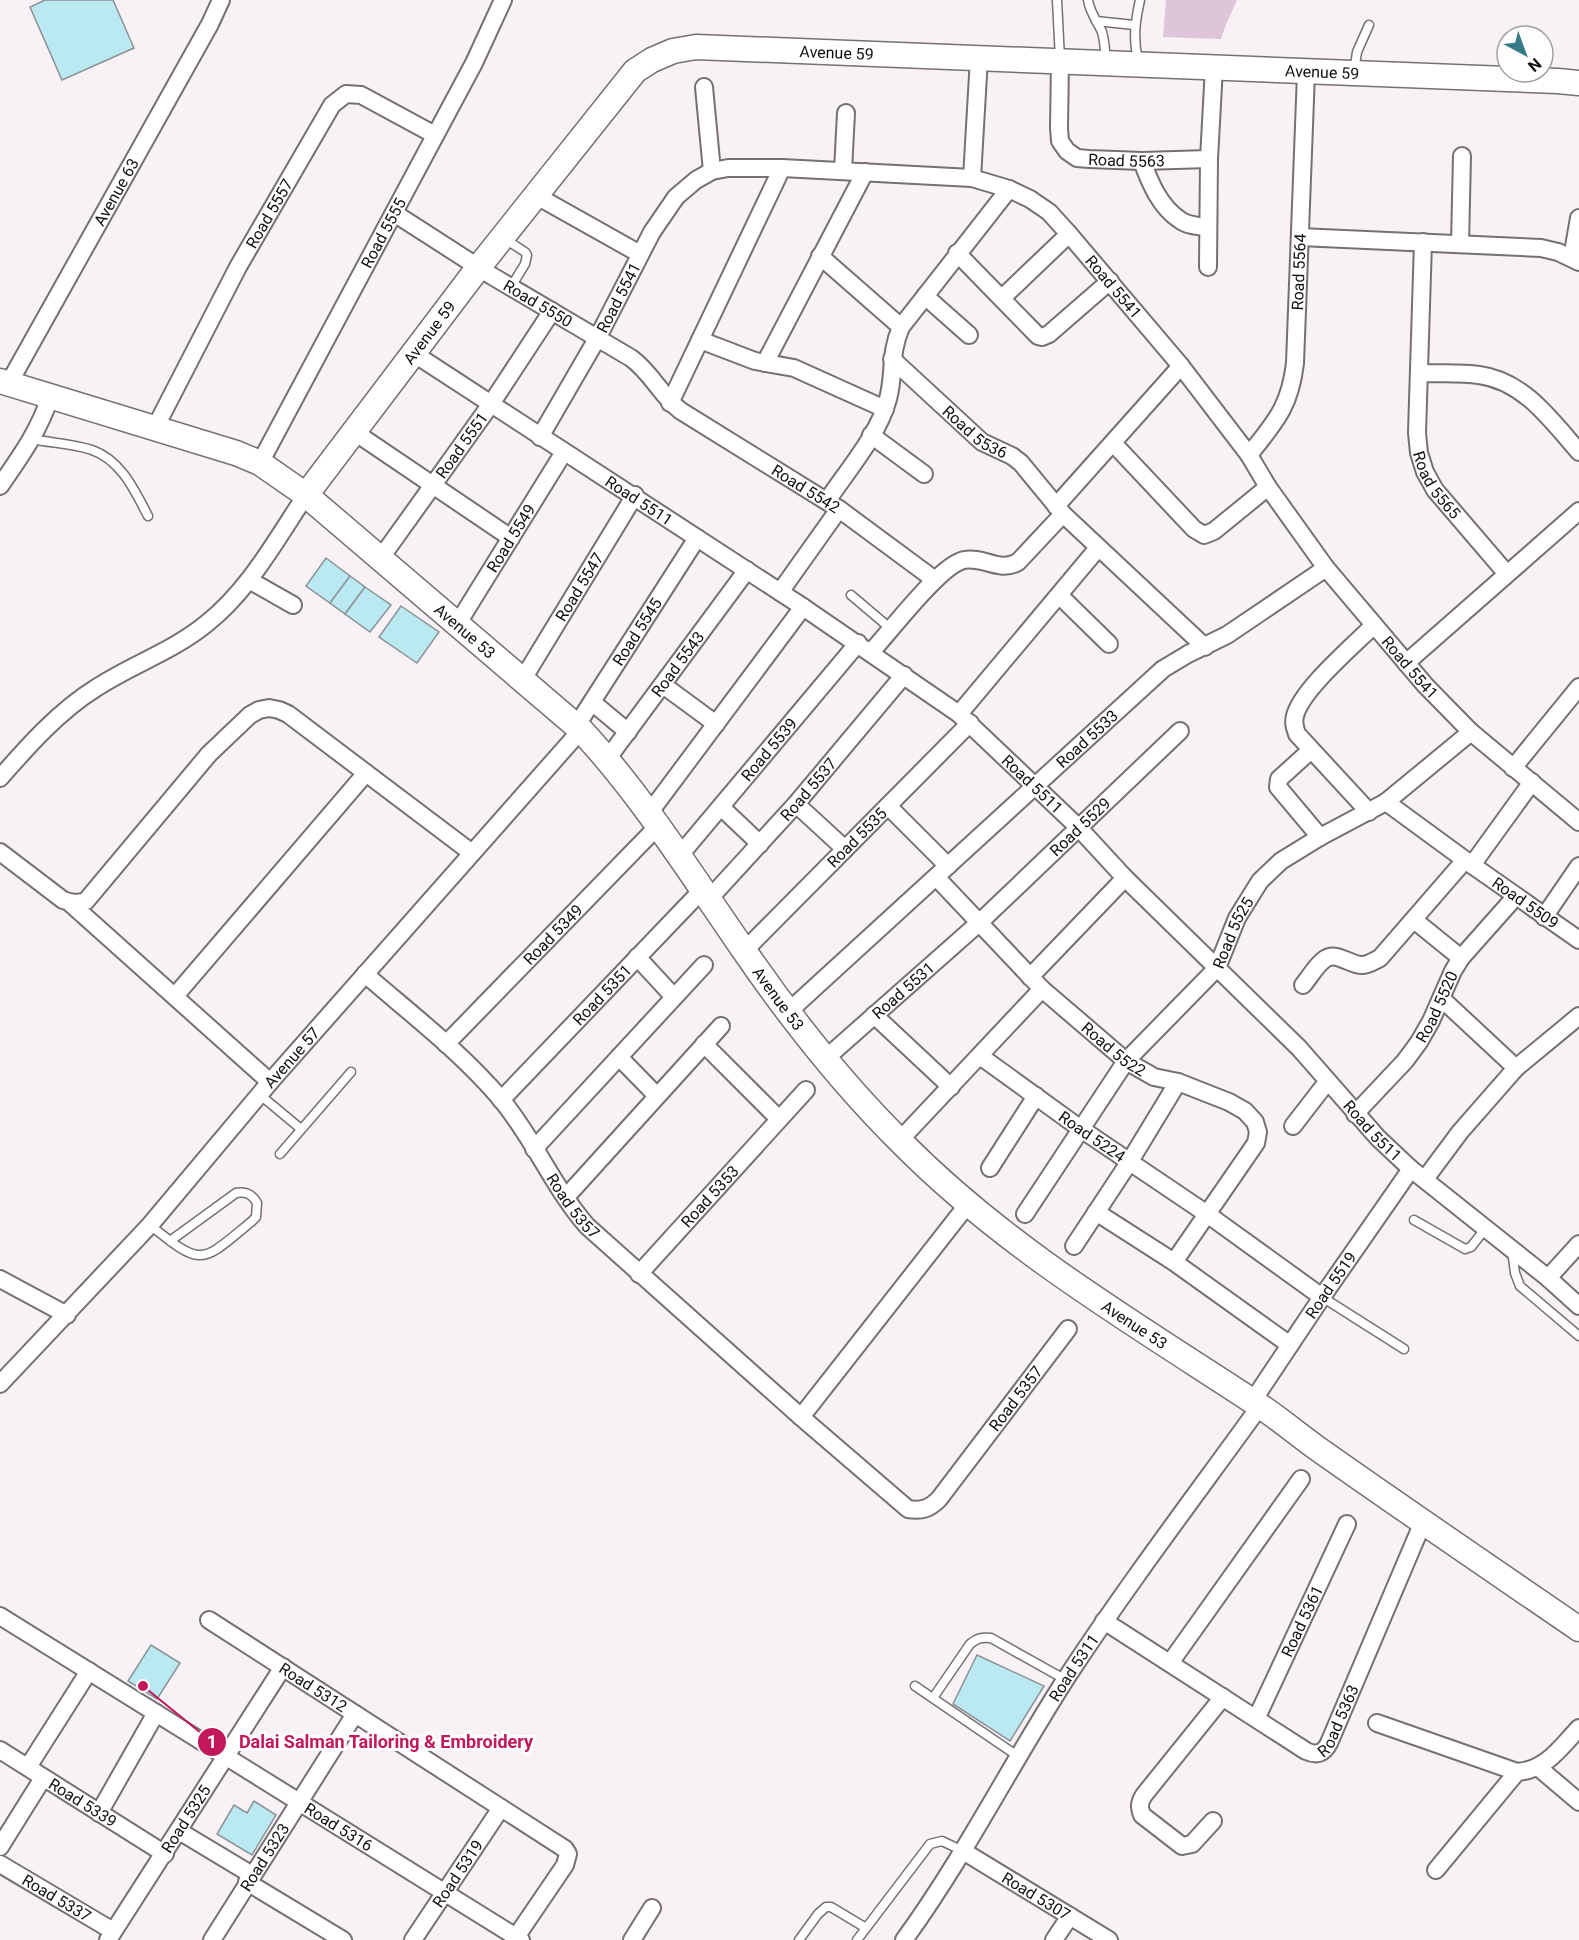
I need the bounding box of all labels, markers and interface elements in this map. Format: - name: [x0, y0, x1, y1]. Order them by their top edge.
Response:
- north arrow: [1495, 24, 1555, 84]
- street label: Avenue 59: [799, 42, 874, 63]
- text: N: [1524, 54, 1545, 76]
- street label: Avenue 59: [1285, 61, 1360, 83]
- street label: Road 5563: [1088, 149, 1165, 171]
- street label: Avenue 63: [90, 155, 142, 229]
- street label: Road 5557: [242, 176, 297, 251]
- street label: Road 5555: [357, 195, 410, 271]
- street label: Road 5564: [1288, 233, 1309, 311]
- street label: Road 5541: [1082, 251, 1146, 322]
- street label: Road 5541: [592, 259, 644, 336]
- street label: Road 5550: [500, 276, 576, 331]
- street label: Avenue 59: [399, 297, 459, 368]
- street label: Road 5536: [939, 401, 1010, 462]
- street label: Road 5551: [431, 408, 492, 482]
- street label: Road 5565: [1409, 449, 1465, 522]
- street label: Road 5542: [768, 460, 844, 517]
- street label: Road 5511: [602, 471, 677, 529]
- street label: Road 5549: [482, 500, 539, 576]
- street label: Road 5547: [551, 549, 607, 624]
- street label: Road 5545: [608, 594, 666, 669]
- street label: Avenue 53: [431, 600, 499, 662]
- street label: Road 5543: [647, 627, 708, 700]
- street label: Road 5541: [1378, 632, 1442, 703]
- street label: Road 5533: [1052, 706, 1122, 772]
- street label: Road 5539: [737, 714, 801, 785]
- street label: Road 5511: [998, 751, 1067, 817]
- street label: Road 5537: [776, 754, 840, 825]
- street label: Road 5529: [1046, 793, 1114, 860]
- street label: Road 5535: [823, 803, 890, 871]
- street label: Road 5509: [1489, 873, 1562, 932]
- street label: Road 5525: [1208, 893, 1257, 971]
- street label: Road 5349: [519, 900, 586, 968]
- street label: Road 5531: [868, 958, 938, 1023]
- street label: Road 5351: [569, 960, 635, 1029]
- street label: Avenue 53: [749, 963, 808, 1034]
- street label: Road 5520: [1411, 968, 1461, 1046]
- street label: Road 5522: [1078, 1018, 1149, 1080]
- street label: Avenue 57: [260, 1023, 323, 1092]
- street label: Road 5511: [1340, 1096, 1406, 1165]
- street label: Road 5224: [1055, 1107, 1129, 1166]
- street label: Road 5353: [677, 1161, 742, 1231]
- street label: Road 5357: [543, 1170, 604, 1242]
- street label: Road 5519: [1301, 1248, 1360, 1322]
- street label: Avenue 53: [1098, 1296, 1171, 1353]
- street label: Road 5357: [985, 1362, 1046, 1435]
- street label: Road 5361: [1277, 1582, 1327, 1660]
- street label: Road 5311: [1045, 1630, 1103, 1705]
- street label: Road 5312: [276, 1658, 351, 1716]
- street label: Road 5363: [1314, 1682, 1362, 1761]
- callout: Dalai Salman Tailoring & Embroidery: [197, 1724, 545, 1760]
- text: 1: [207, 1731, 217, 1752]
- text: Dalai Salman Tailoring & Embroidery: [239, 1731, 534, 1752]
- street label: Road 5339: [45, 1774, 120, 1831]
- street label: Road 5325: [157, 1781, 214, 1856]
- street label: Road 5316: [301, 1798, 376, 1855]
- street label: Road 5323: [236, 1820, 293, 1895]
- street label: Road 5319: [428, 1836, 487, 1911]
- street label: Road 5307: [999, 1868, 1074, 1924]
- street label: Road 5337: [19, 1870, 95, 1925]

